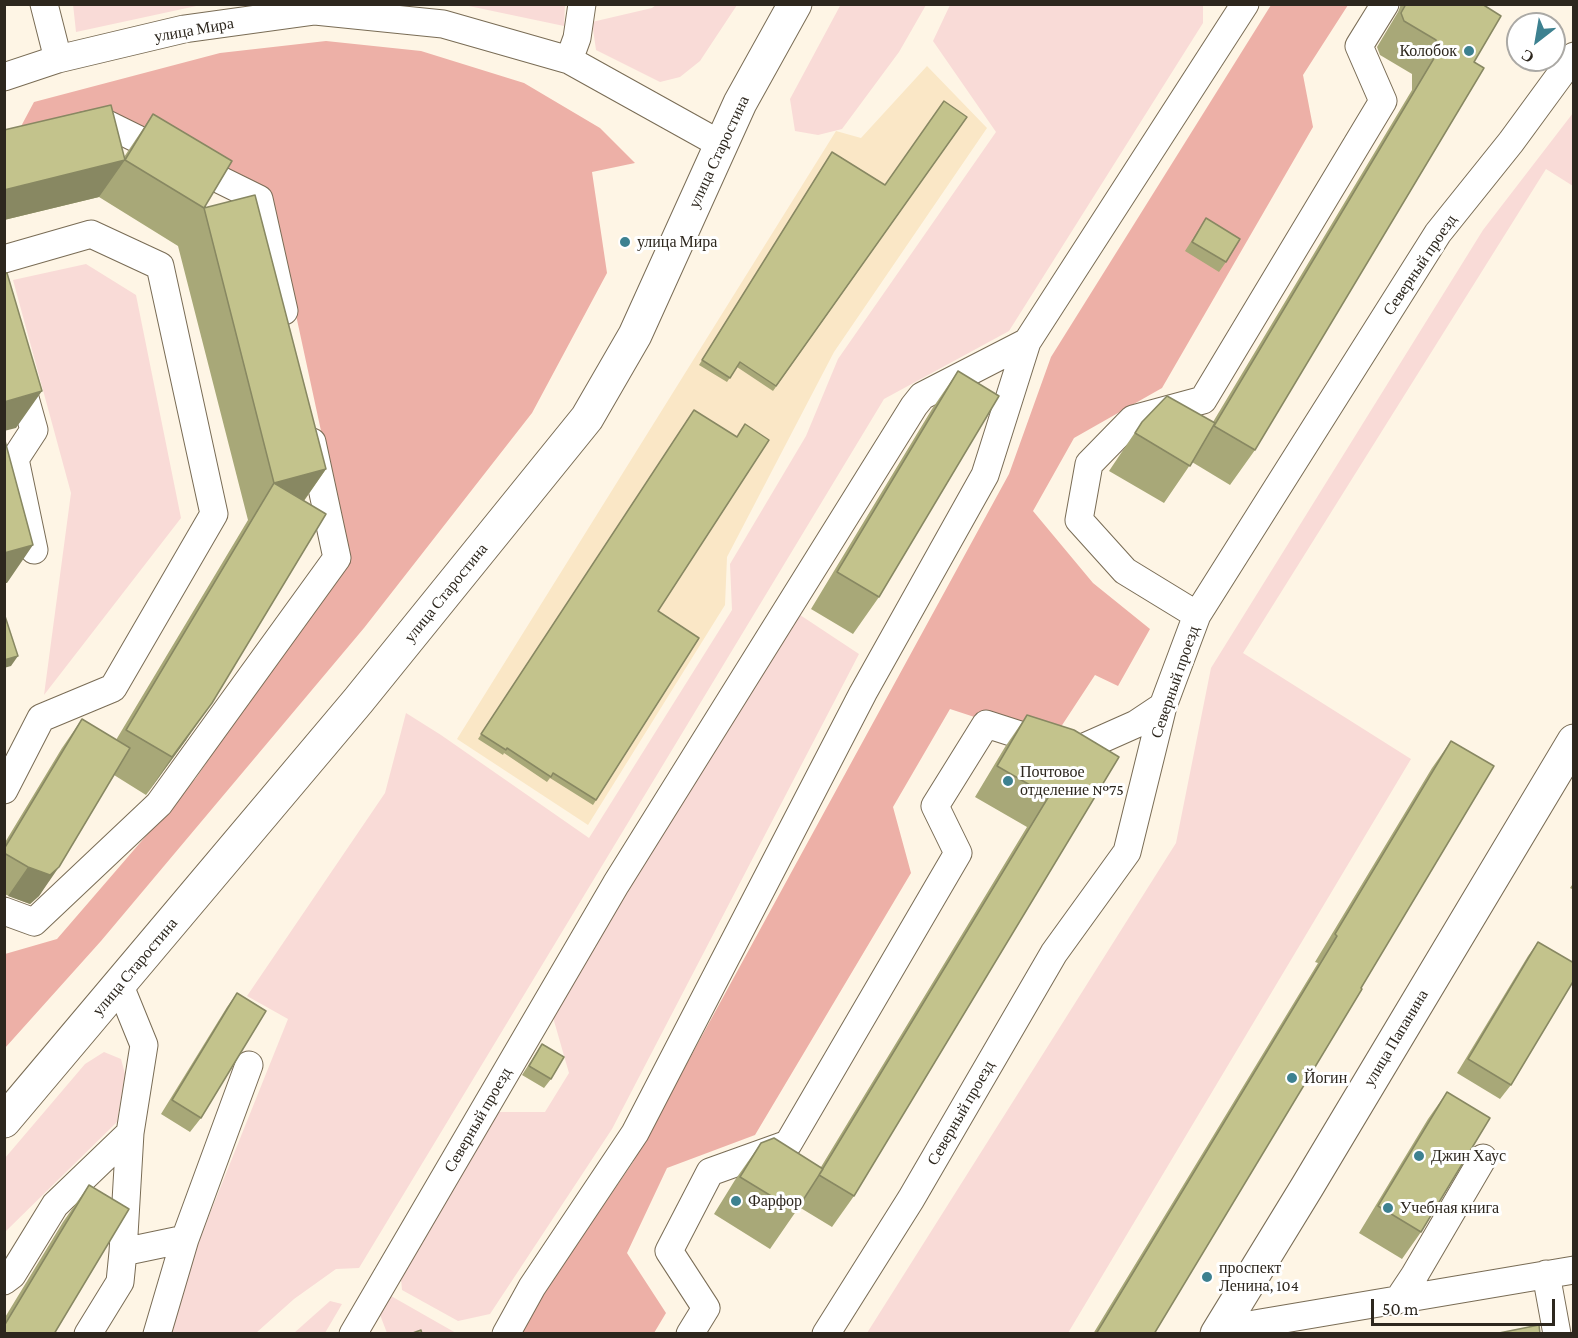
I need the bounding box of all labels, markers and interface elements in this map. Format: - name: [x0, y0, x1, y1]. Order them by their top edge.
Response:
- north arrow: [1506, 12, 1566, 72]
- street label: улица Мира: [153, 14, 235, 46]
- place label: Колобок: [1399, 41, 1457, 61]
- marker: Колобок: [1462, 44, 1476, 58]
- text: С: [1518, 46, 1537, 66]
- street label: улица Старостина: [685, 93, 753, 211]
- street label: Северный проезд: [1379, 211, 1461, 319]
- place label: улица Мира: [637, 232, 717, 252]
- marker: улица Мира: [618, 235, 632, 249]
- street label: улица Старостина: [400, 540, 492, 646]
- street label: Северный проезд: [1147, 623, 1203, 741]
- place label: Почтовое отделение №75: [1020, 762, 1124, 800]
- marker: Почтовое отделение №75: [1001, 774, 1015, 788]
- street label: улица Старостина: [88, 914, 182, 1020]
- street label: улица Папанина: [1360, 986, 1432, 1090]
- street label: Северный проезд: [923, 1057, 999, 1169]
- street label: Северный проезд: [440, 1064, 516, 1176]
- place label: Йогин: [1304, 1068, 1347, 1088]
- marker: Йогин: [1285, 1071, 1299, 1085]
- place label: Джин Хаус: [1431, 1146, 1506, 1166]
- marker: Джин Хаус: [1412, 1149, 1426, 1163]
- place label: Фарфор: [748, 1191, 802, 1211]
- marker: Фарфор: [729, 1194, 743, 1208]
- place label: Учебная книга: [1400, 1198, 1499, 1218]
- marker: Учебная книга: [1381, 1201, 1395, 1215]
- place label: проспект Ленина, 104: [1219, 1258, 1299, 1296]
- marker: проспект Ленина, 104: [1200, 1270, 1214, 1284]
- scale bar: [1374, 1287, 1558, 1325]
- text: 50 m: [1382, 1299, 1419, 1319]

